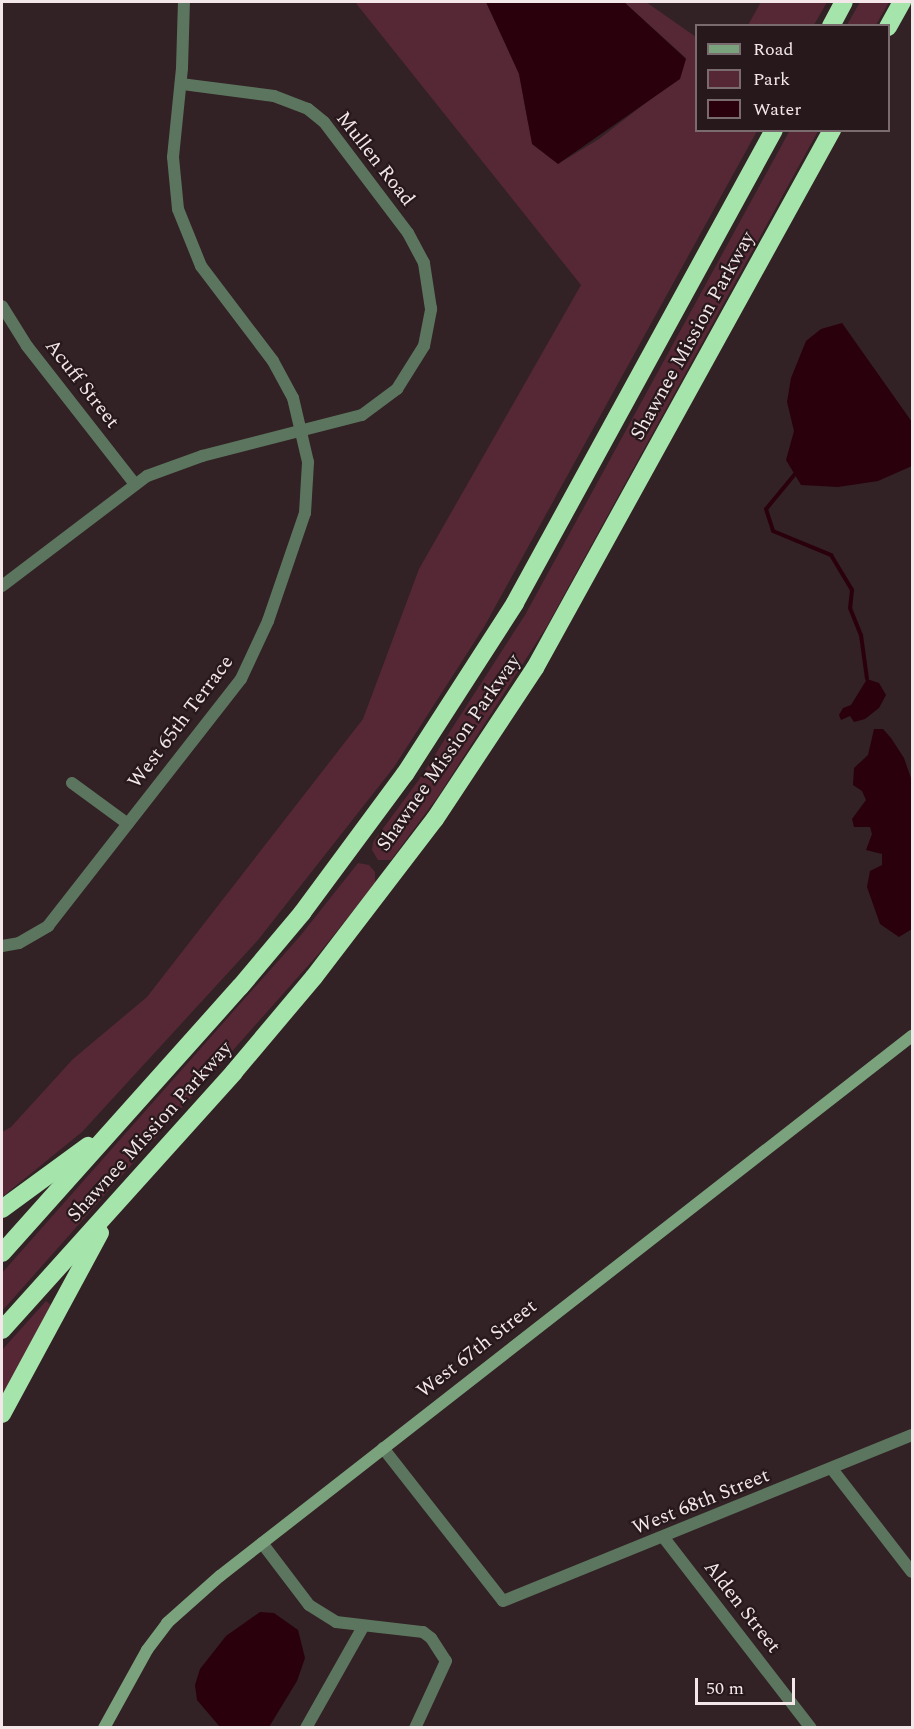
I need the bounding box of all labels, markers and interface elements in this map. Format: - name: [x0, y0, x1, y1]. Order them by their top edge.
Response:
- legend: [695, 24, 890, 132]
- text: Road: [753, 36, 794, 63]
- text: Park: [753, 66, 790, 93]
- text: Water: [753, 96, 801, 123]
- street label: Mullen Road: [331, 107, 419, 211]
- street label: Shawnee Mission Parkway: [626, 228, 760, 444]
- street label: Acuff Street: [40, 335, 124, 433]
- street label: Shawnee Mission Parkway: [372, 650, 526, 856]
- street label: West 65th Terrace: [123, 651, 239, 793]
- street label: Shawnee Mission Parkway: [63, 1037, 237, 1227]
- street label: West 67th Street: [412, 1295, 542, 1403]
- street label: West 68th Street: [629, 1464, 773, 1540]
- street label: Alden Street: [698, 1556, 786, 1658]
- scale bar: [698, 1666, 798, 1704]
- text: 50 m: [706, 1675, 744, 1702]

